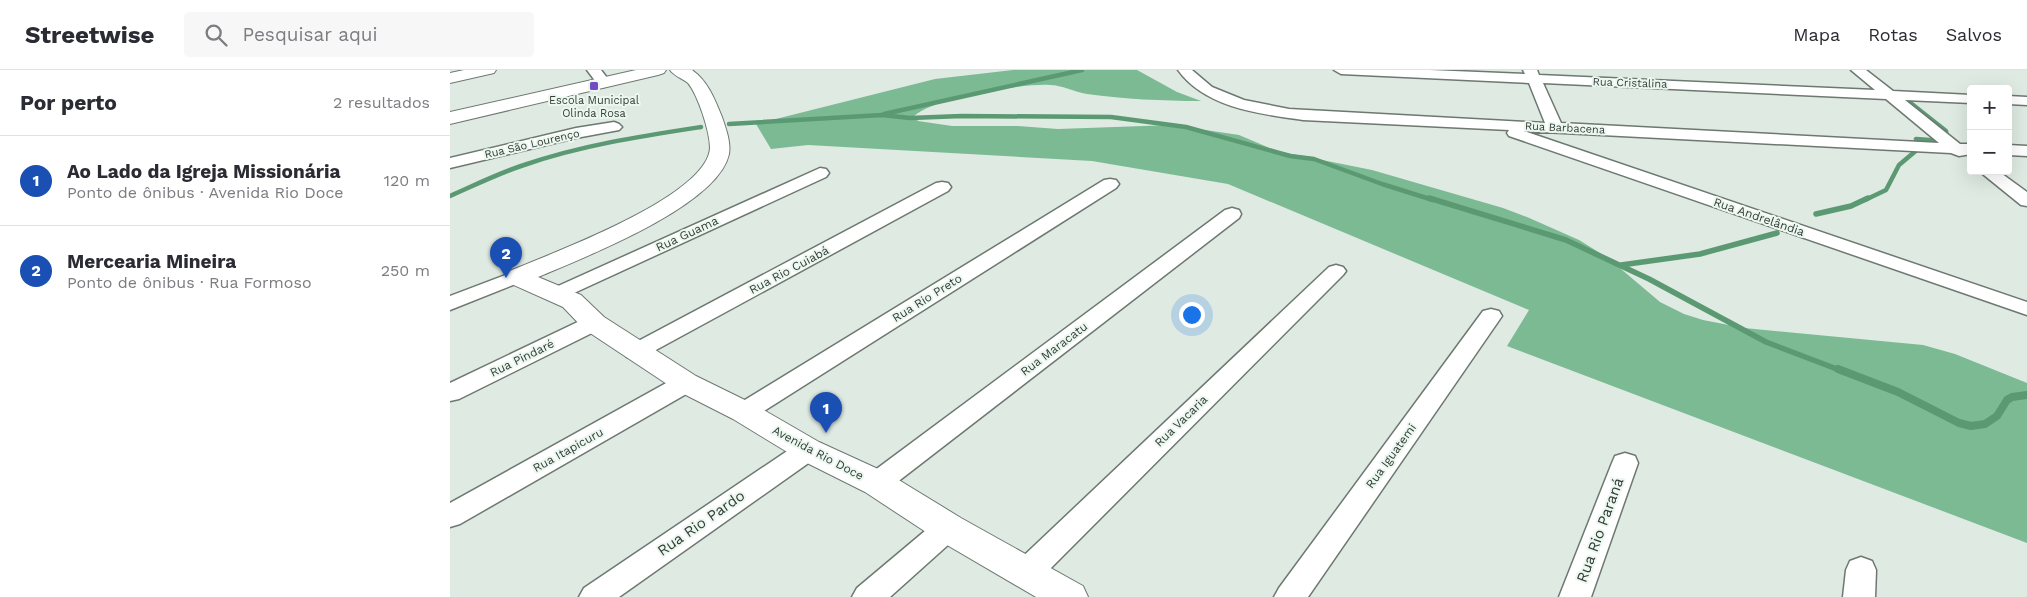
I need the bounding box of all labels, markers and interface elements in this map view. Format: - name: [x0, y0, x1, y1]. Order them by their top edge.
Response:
- search box: [184, 12, 534, 57]
- text: Streetwise: [25, 21, 154, 49]
- icon: search: [202, 21, 230, 49]
- text: Pesquisar aqui: [242, 23, 378, 46]
- text: Mapa: [1793, 24, 1840, 45]
- text: Rotas: [1868, 24, 1918, 45]
- text: Salvos: [1946, 24, 2002, 45]
- street label: Rua Cristalina: [1592, 75, 1668, 91]
- marker: Escola Municipal Olinda Rosa: [588, 80, 600, 92]
- map controls: [1967, 85, 2012, 175]
- button: +: [1967, 85, 2012, 130]
- text: Por perto: [20, 90, 117, 115]
- text: 2 resultados: [333, 93, 430, 112]
- place label: Escola Municipal Olinda Rosa: [549, 94, 640, 120]
- street label: Rua Barbacena: [1525, 119, 1605, 137]
- street label: Rua São Lourenço: [483, 127, 581, 161]
- button: −: [1967, 130, 2012, 175]
- text: Ao Lado da Igreja Missionária: [67, 160, 341, 183]
- text: 1: [33, 171, 39, 190]
- text: 120 m: [384, 171, 430, 190]
- text: Ponto de ônibus · Avenida Rio Doce: [67, 183, 344, 202]
- street label: Rua Andrelândia: [1712, 195, 1807, 239]
- street label: Rua Guama: [654, 213, 720, 254]
- pin: 2: [490, 237, 522, 278]
- street label: Rua Rio Cuiabá: [747, 243, 831, 297]
- text: Mercearia Mineira: [67, 250, 236, 273]
- text: 2: [31, 261, 41, 280]
- text: 250 m: [381, 261, 430, 280]
- street label: Rua Rio Preto: [890, 271, 964, 325]
- text: Ponto de ônibus · Rua Formoso: [67, 273, 311, 292]
- your location: [1179, 302, 1205, 328]
- street label: Rua Maracatu: [1018, 319, 1090, 379]
- street label: Rua Pindaré: [488, 336, 556, 380]
- pin: 1: [810, 392, 842, 433]
- street label: Rua Vacaria: [1152, 392, 1210, 450]
- street label: Rua Iguatemi: [1363, 421, 1419, 491]
- street label: Avenida Rio Doce: [770, 423, 866, 483]
- street label: Rua Itapicuru: [530, 425, 606, 475]
- street label: Rua Rio Paraná: [1573, 475, 1627, 585]
- street label: Rua Rio Pardo: [654, 486, 748, 560]

